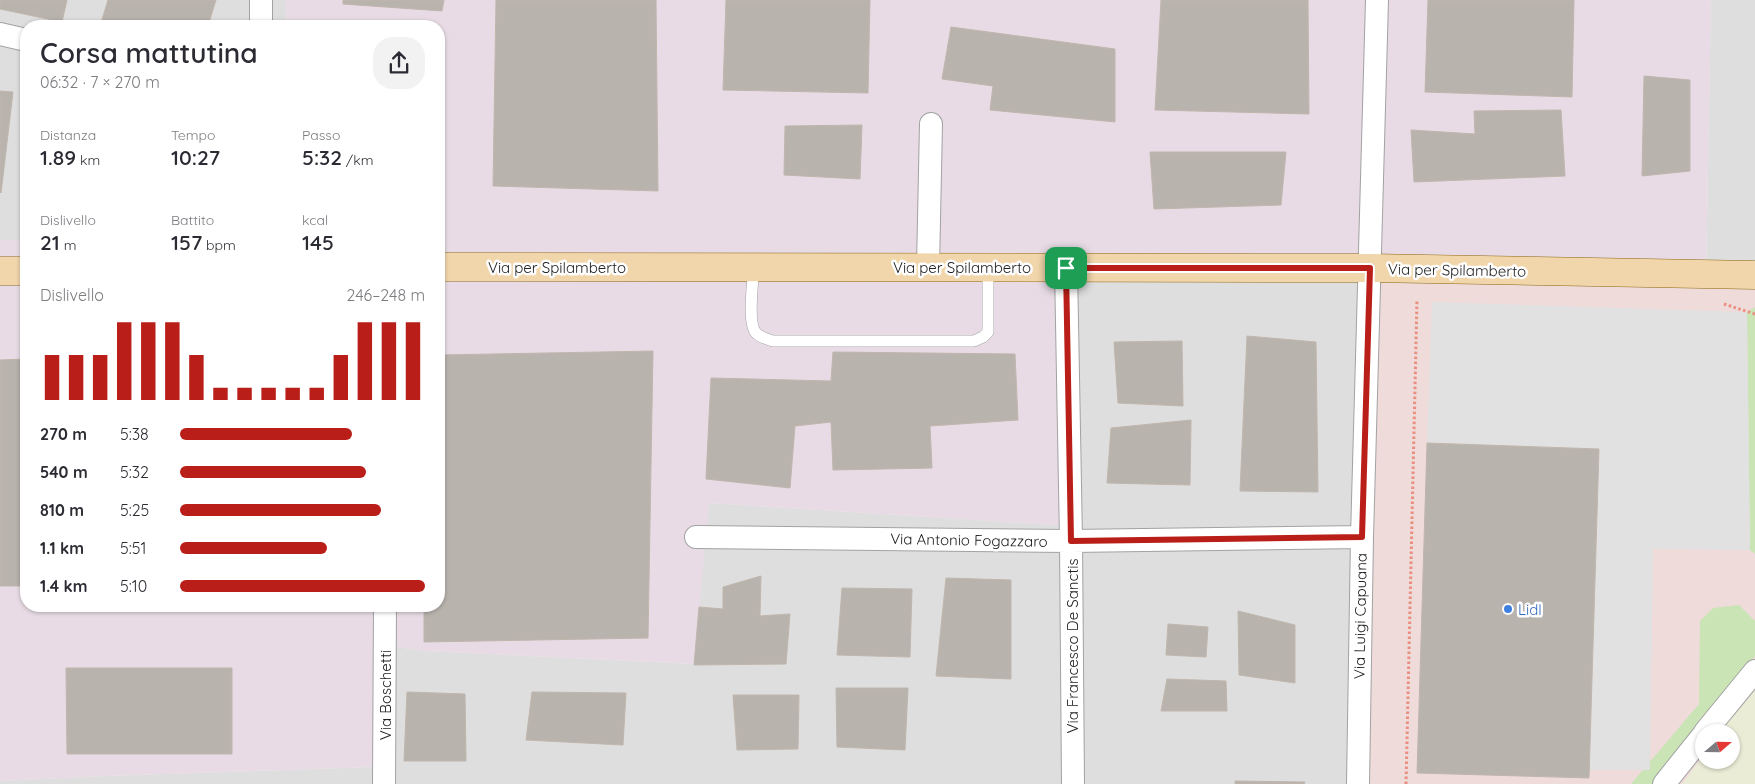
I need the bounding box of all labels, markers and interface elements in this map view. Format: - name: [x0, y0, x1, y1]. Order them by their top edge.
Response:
- text: Corsa mattutina: [40, 35, 258, 70]
- button: share: [373, 37, 425, 89]
- text: 06:32 · 7 × 270 m: [40, 72, 160, 92]
- text: Distanza: [40, 126, 96, 144]
- text: Tempo: [171, 126, 215, 144]
- text: Passo: [302, 126, 340, 144]
- text: 1.89: [40, 144, 76, 170]
- text: 10:27: [171, 144, 220, 170]
- text: 5:32: [302, 144, 342, 170]
- text: km: [76, 151, 100, 169]
- text: /km: [342, 151, 373, 169]
- text: Dislivello: [40, 211, 96, 229]
- text: Battito: [171, 211, 214, 229]
- text: kcal: [302, 211, 328, 229]
- text: 21: [40, 229, 60, 255]
- text: 157: [171, 229, 202, 255]
- text: 145: [302, 229, 334, 255]
- text: m: [60, 236, 76, 254]
- text: bpm: [202, 236, 236, 254]
- pin: [1045, 247, 1087, 289]
- icon: arrive: [1052, 254, 1080, 282]
- street label: Via per Spilamberto: [488, 258, 626, 277]
- street label: Via per Spilamberto: [893, 258, 1031, 277]
- street label: Via per Spilamberto: [1388, 259, 1526, 281]
- text: Dislivello: [40, 285, 104, 305]
- text: 246–248 m: [347, 285, 425, 305]
- text: 270 m: [40, 424, 87, 444]
- text: 5:38: [120, 424, 149, 444]
- text: 540 m: [40, 462, 88, 482]
- text: 5:32: [120, 462, 149, 482]
- text: 810 m: [40, 500, 84, 520]
- text: 5:25: [120, 500, 149, 520]
- street label: Via Antonio Fogazzaro: [890, 529, 1048, 551]
- text: 1.1 km: [40, 538, 84, 558]
- text: 5:51: [120, 538, 146, 558]
- street label: Via Luigi Capuana: [1349, 553, 1371, 679]
- street label: Via Francesco De Sanctis: [1063, 558, 1082, 734]
- text: 1.4 km: [40, 576, 87, 596]
- text: 5:10: [120, 576, 147, 596]
- place label: Lidl: [1518, 600, 1542, 619]
- marker: Lidl: [1502, 603, 1514, 615]
- street label: Via Boschetti: [376, 650, 395, 740]
- north arrow: [1695, 724, 1740, 769]
- map controls: [1695, 724, 1740, 769]

